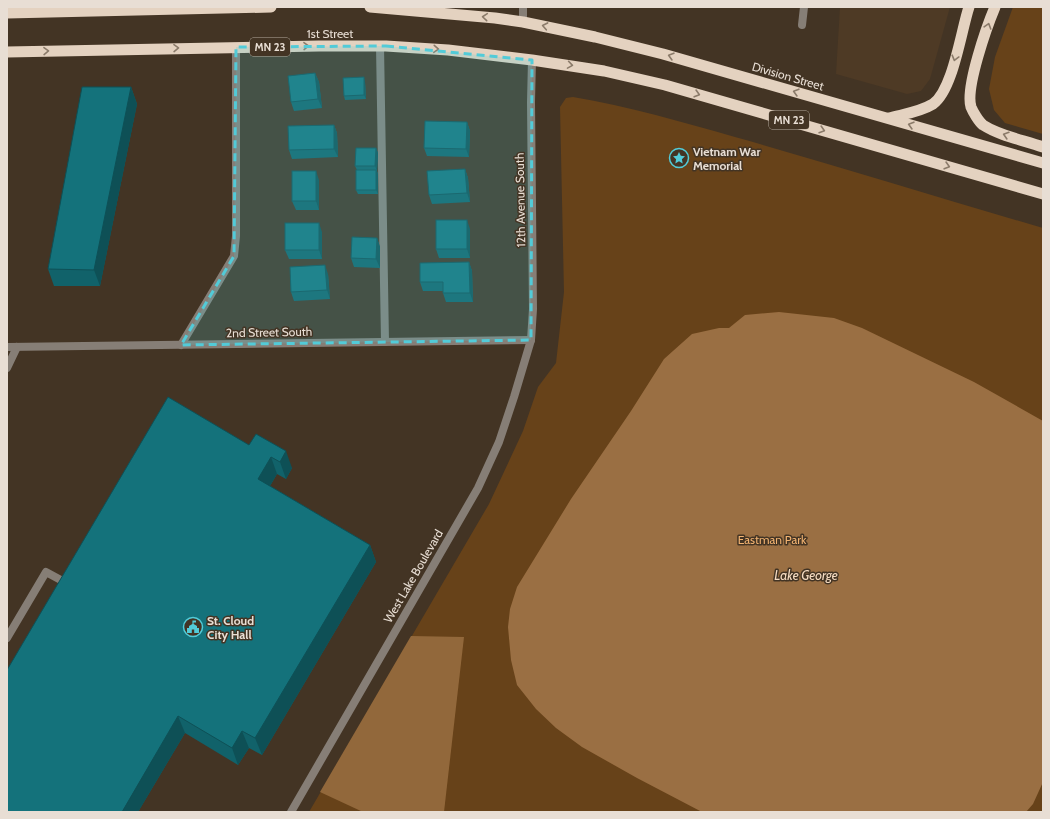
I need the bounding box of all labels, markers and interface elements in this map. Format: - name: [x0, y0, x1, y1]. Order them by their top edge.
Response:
- one-way arrow: [481, 13, 488, 22]
- one-way arrow: [983, 22, 992, 29]
- one-way arrow: [542, 23, 548, 31]
- street label: 1st Street: [307, 26, 353, 41]
- road number: MN 23: [250, 38, 290, 56]
- one-way arrow: [303, 42, 309, 50]
- one-way arrow: [173, 44, 179, 52]
- one-way arrow: [433, 45, 439, 54]
- one-way arrow: [43, 47, 49, 55]
- one-way arrow: [668, 52, 675, 61]
- one-way arrow: [951, 54, 960, 61]
- street label: Division Street: [750, 59, 826, 93]
- one-way arrow: [567, 61, 574, 69]
- one-way arrow: [793, 88, 800, 97]
- one-way arrow: [694, 89, 701, 98]
- road number: MN 23: [769, 111, 809, 129]
- one-way arrow: [908, 121, 915, 130]
- one-way arrow: [818, 125, 825, 134]
- one-way arrow: [1002, 131, 1009, 140]
- place label: Vietnam War Memorial: [693, 144, 760, 173]
- place icon: Vietnam War Memorial: [668, 147, 690, 169]
- street label: 12th Avenue South: [512, 153, 528, 247]
- one-way arrow: [944, 162, 950, 170]
- street label: 2nd Street South: [226, 324, 312, 340]
- street label: West Lake Boulevard: [380, 527, 446, 625]
- park label: Eastman Park: [738, 532, 807, 547]
- water label: Lake George: [774, 567, 838, 583]
- place label: St. Cloud City Hall: [207, 613, 254, 642]
- public building icon: St. Cloud City Hall: [182, 616, 204, 638]

